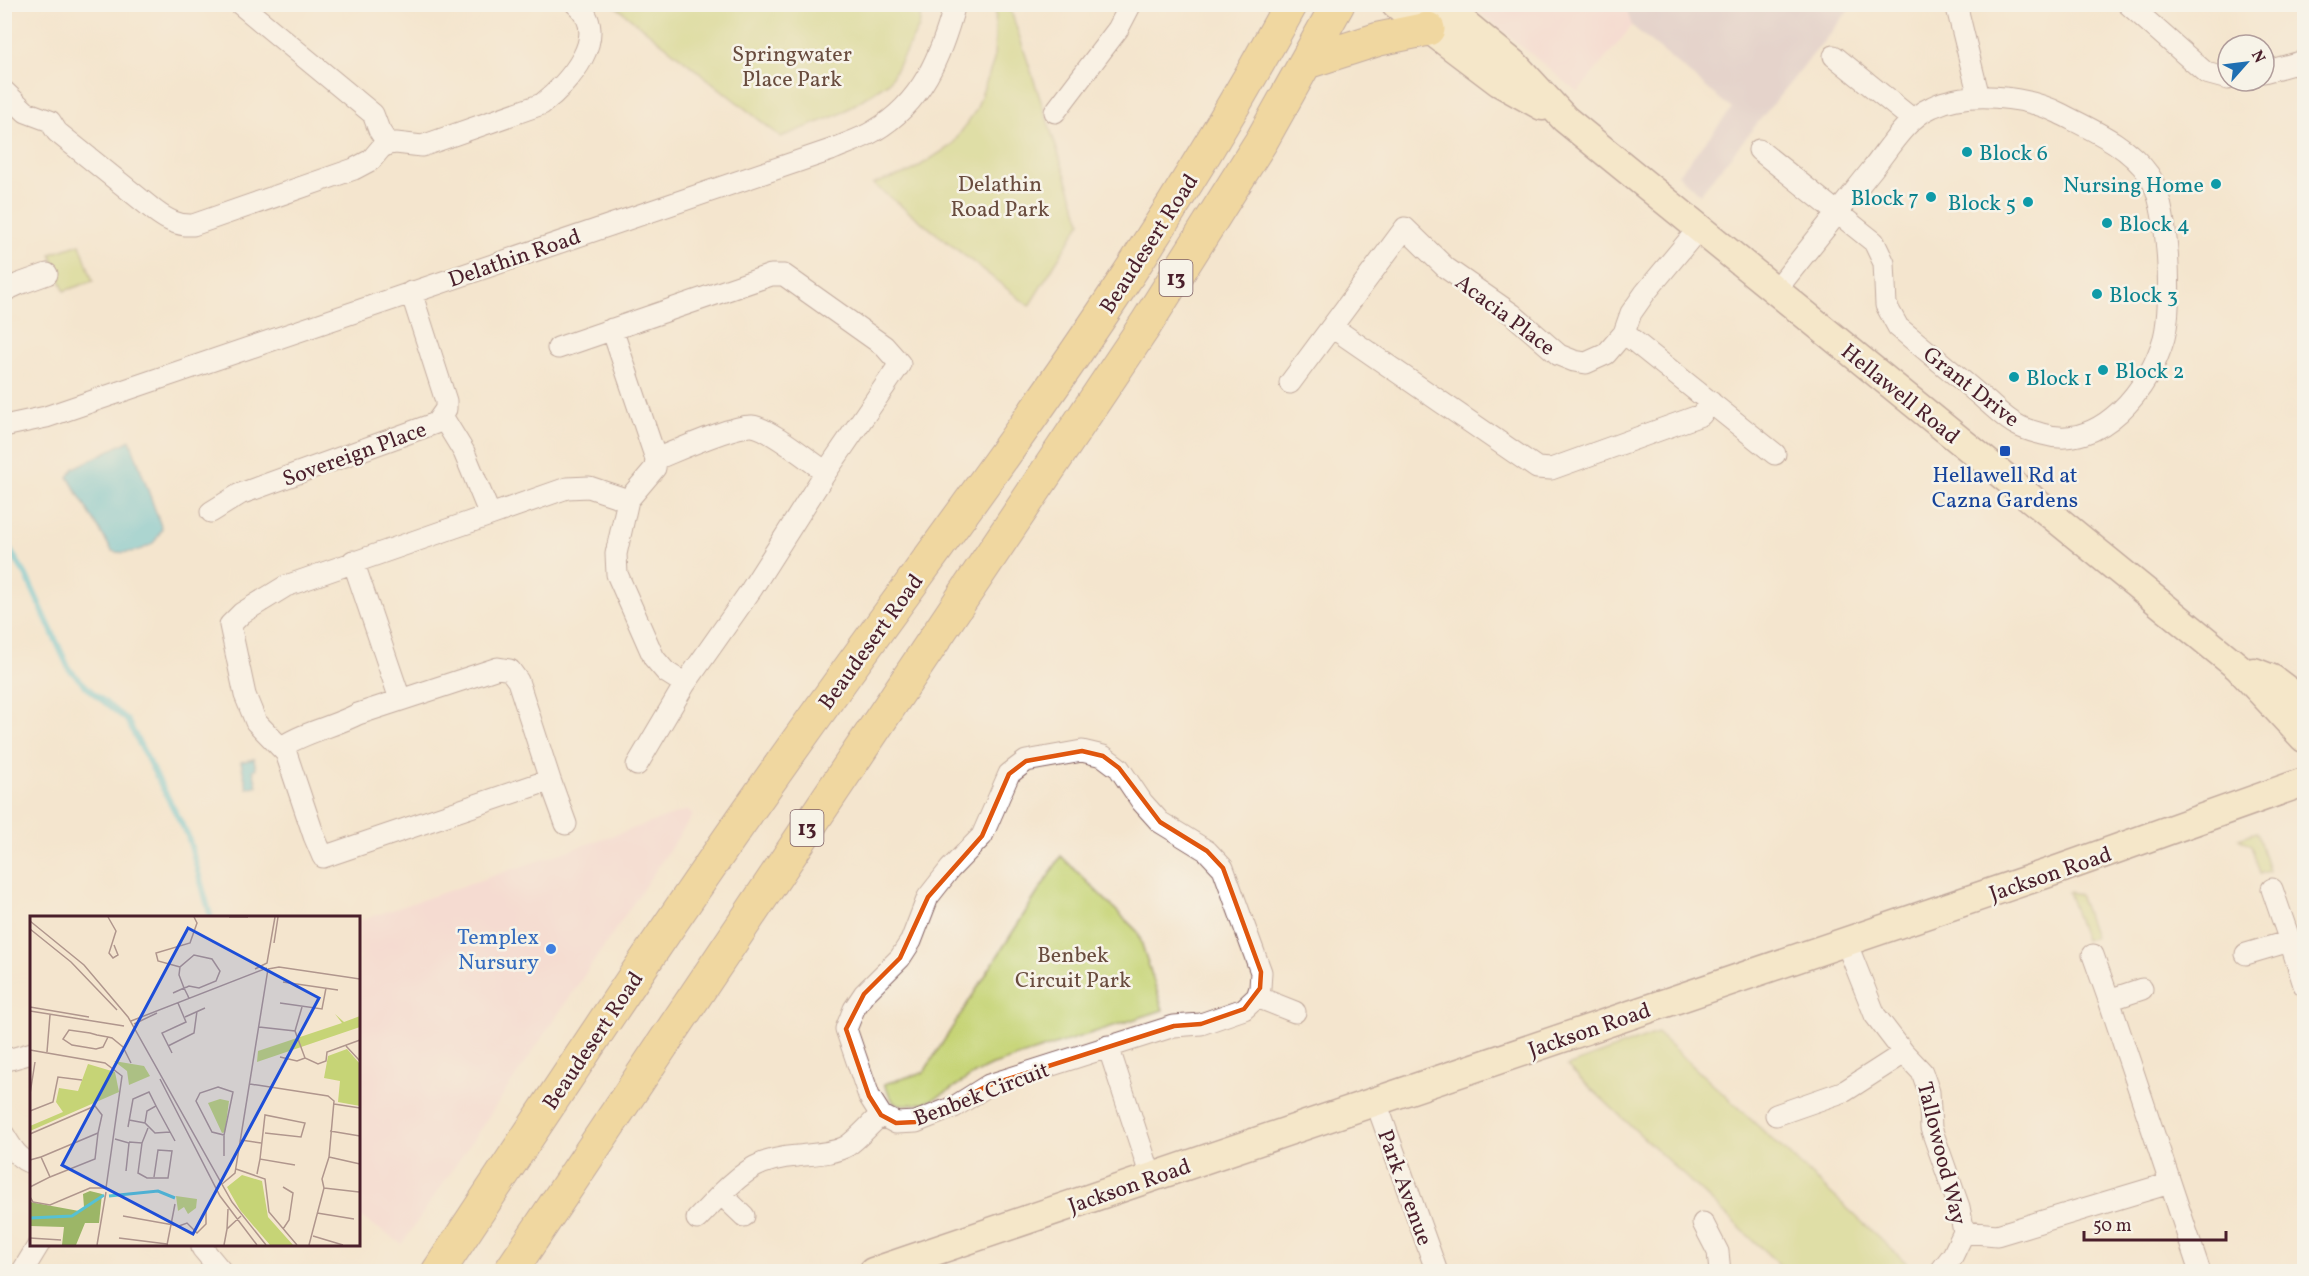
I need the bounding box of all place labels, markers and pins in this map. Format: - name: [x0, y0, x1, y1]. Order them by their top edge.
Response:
- place label: Block 6: [1979, 139, 2048, 170]
- marker: Block 6: [1960, 145, 1974, 159]
- place label: Nursing Home: [2063, 171, 2204, 202]
- marker: Nursing Home: [2209, 177, 2223, 191]
- place label: Block 7: [1851, 184, 1919, 215]
- place label: Block 5: [1948, 189, 2016, 220]
- marker: Block 7: [1924, 190, 1938, 204]
- marker: Block 5: [2021, 195, 2035, 209]
- place label: Block 4: [2119, 210, 2190, 241]
- marker: Block 4: [2100, 216, 2114, 230]
- place label: Block 3: [2109, 281, 2178, 312]
- marker: Block 3: [2090, 287, 2104, 301]
- place label: Block 2: [2115, 357, 2184, 388]
- marker: Block 2: [2096, 363, 2110, 377]
- place label: Block 1: [2026, 364, 2092, 395]
- marker: Block 1: [2007, 370, 2021, 384]
- marker: Hellawell Rd at Cazna Gardens: [1998, 444, 2012, 458]
- place label: Hellawell Rd at Cazna Gardens: [1932, 461, 2078, 517]
- place label: Templex Nursury: [457, 923, 539, 979]
- marker: Templex Nursury: [544, 942, 558, 956]

